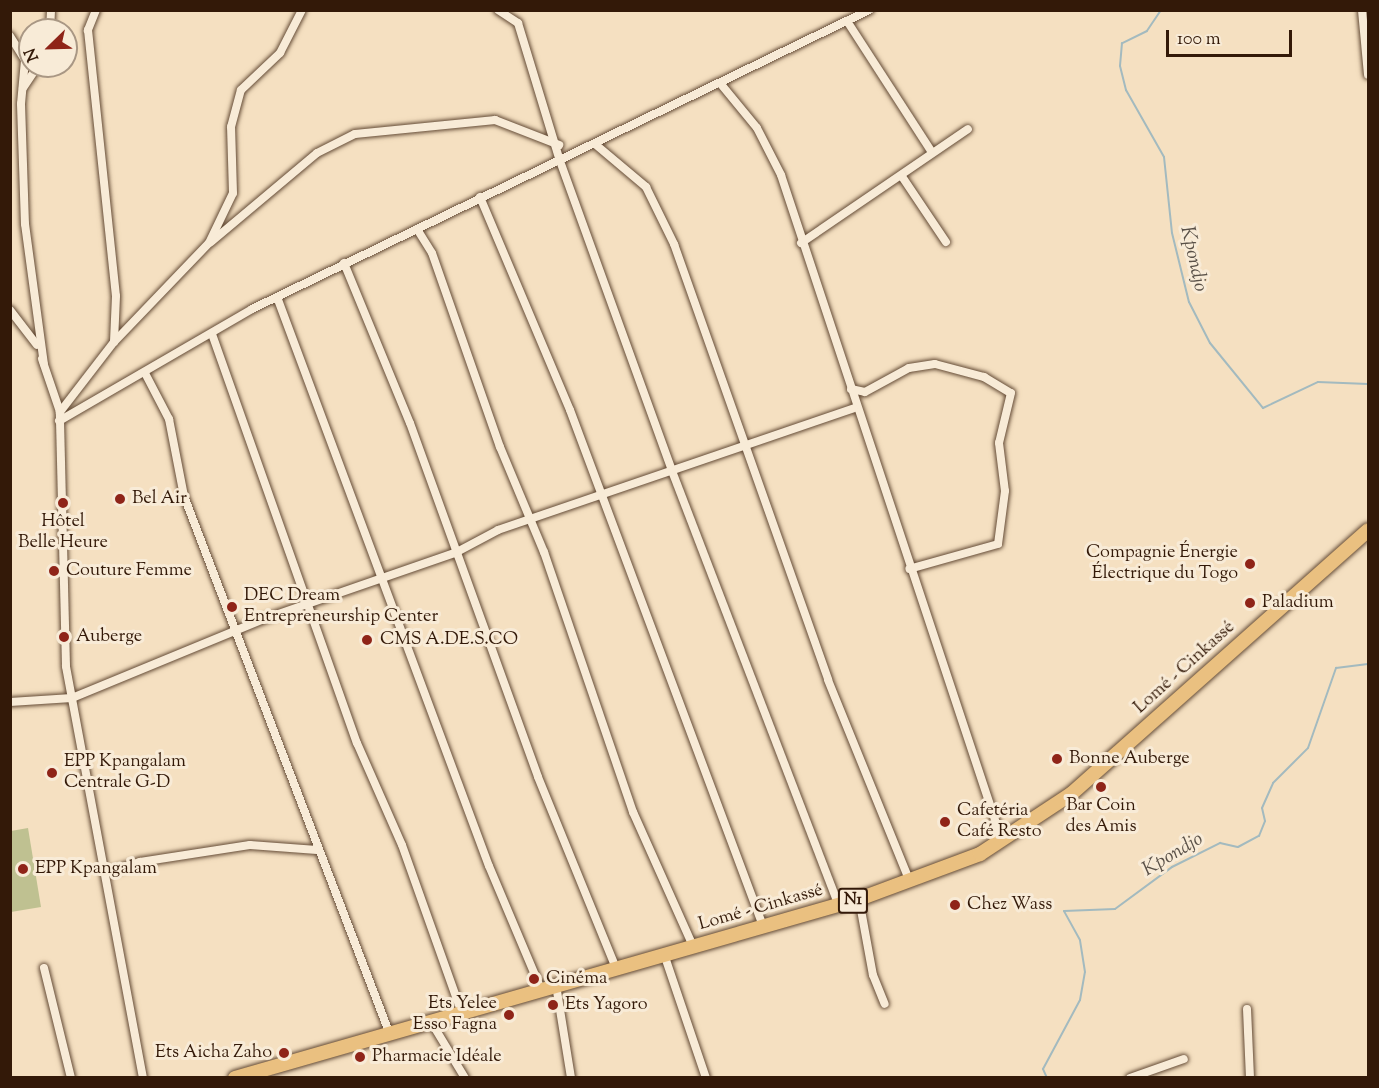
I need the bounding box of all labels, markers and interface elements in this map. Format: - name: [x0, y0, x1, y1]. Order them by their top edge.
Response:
- north arrow: [18, 18, 78, 78]
- scale bar: [1169, 18, 1295, 56]
- text: 100 m: [1177, 27, 1221, 53]
- text: N: [20, 44, 46, 65]
- water label: Kpondjo: [1174, 224, 1212, 294]
- place label: Bel Air: [132, 488, 187, 510]
- marker: Bel Air: [113, 492, 127, 506]
- marker: Hôtel Belle Heure: [56, 496, 70, 510]
- place label: Hôtel Belle Heure: [18, 512, 108, 554]
- place label: Compagnie Énergie Électrique du Togo: [1086, 543, 1238, 586]
- marker: Compagnie Énergie Électrique du Togo: [1243, 557, 1257, 571]
- place label: Couture Femme: [66, 560, 192, 582]
- marker: Couture Femme: [47, 564, 61, 578]
- place label: DEC Dream Entrepreneurship Center: [244, 586, 438, 628]
- place label: Paladium: [1262, 592, 1334, 614]
- marker: Paladium: [1243, 596, 1257, 610]
- marker: DEC Dream Entrepreneurship Center: [225, 600, 239, 614]
- street label: Lomé - Cinkassé: [1130, 617, 1240, 719]
- place label: Auberge: [76, 626, 142, 648]
- place label: CMS A.DE.S.CO: [380, 629, 518, 651]
- marker: Auberge: [57, 630, 71, 644]
- marker: CMS A.DE.S.CO: [358, 631, 376, 649]
- place label: Bonne Auberge: [1069, 748, 1190, 770]
- place label: EPP Kpangalam Centrale G-D: [64, 752, 186, 795]
- marker: Bonne Auberge: [1050, 752, 1064, 766]
- marker: EPP Kpangalam Centrale G-D: [45, 766, 59, 780]
- marker: Bar Coin des Amis: [1094, 780, 1108, 794]
- place label: Bar Coin des Amis: [1066, 796, 1136, 838]
- place label: Cafetéria Café Resto: [957, 801, 1041, 844]
- marker: Cafetéria Café Resto: [938, 815, 952, 829]
- water label: Kpondjo: [1138, 828, 1208, 882]
- place label: EPP Kpangalam: [35, 858, 157, 880]
- marker: EPP Kpangalam: [16, 862, 30, 876]
- street label: Lomé - Cinkassé: [696, 880, 826, 936]
- road number: N1: [836, 888, 870, 914]
- place label: Chez Wass: [967, 894, 1052, 916]
- marker: Chez Wass: [948, 898, 962, 912]
- place label: Cinéma: [546, 968, 607, 990]
- marker: Cinéma: [527, 972, 541, 986]
- place label: Ets Yelee Esso Fagna: [413, 994, 497, 1036]
- place label: Ets Yagoro: [565, 994, 648, 1016]
- marker: Ets Yagoro: [546, 998, 560, 1012]
- marker: Ets Yelee Esso Fagna: [502, 1008, 516, 1022]
- place label: Ets Aicha Zaho: [155, 1042, 272, 1064]
- marker: Ets Aicha Zaho: [277, 1046, 291, 1060]
- place label: Pharmacie Idéale: [372, 1046, 502, 1068]
- marker: Pharmacie Idéale: [353, 1050, 367, 1064]

